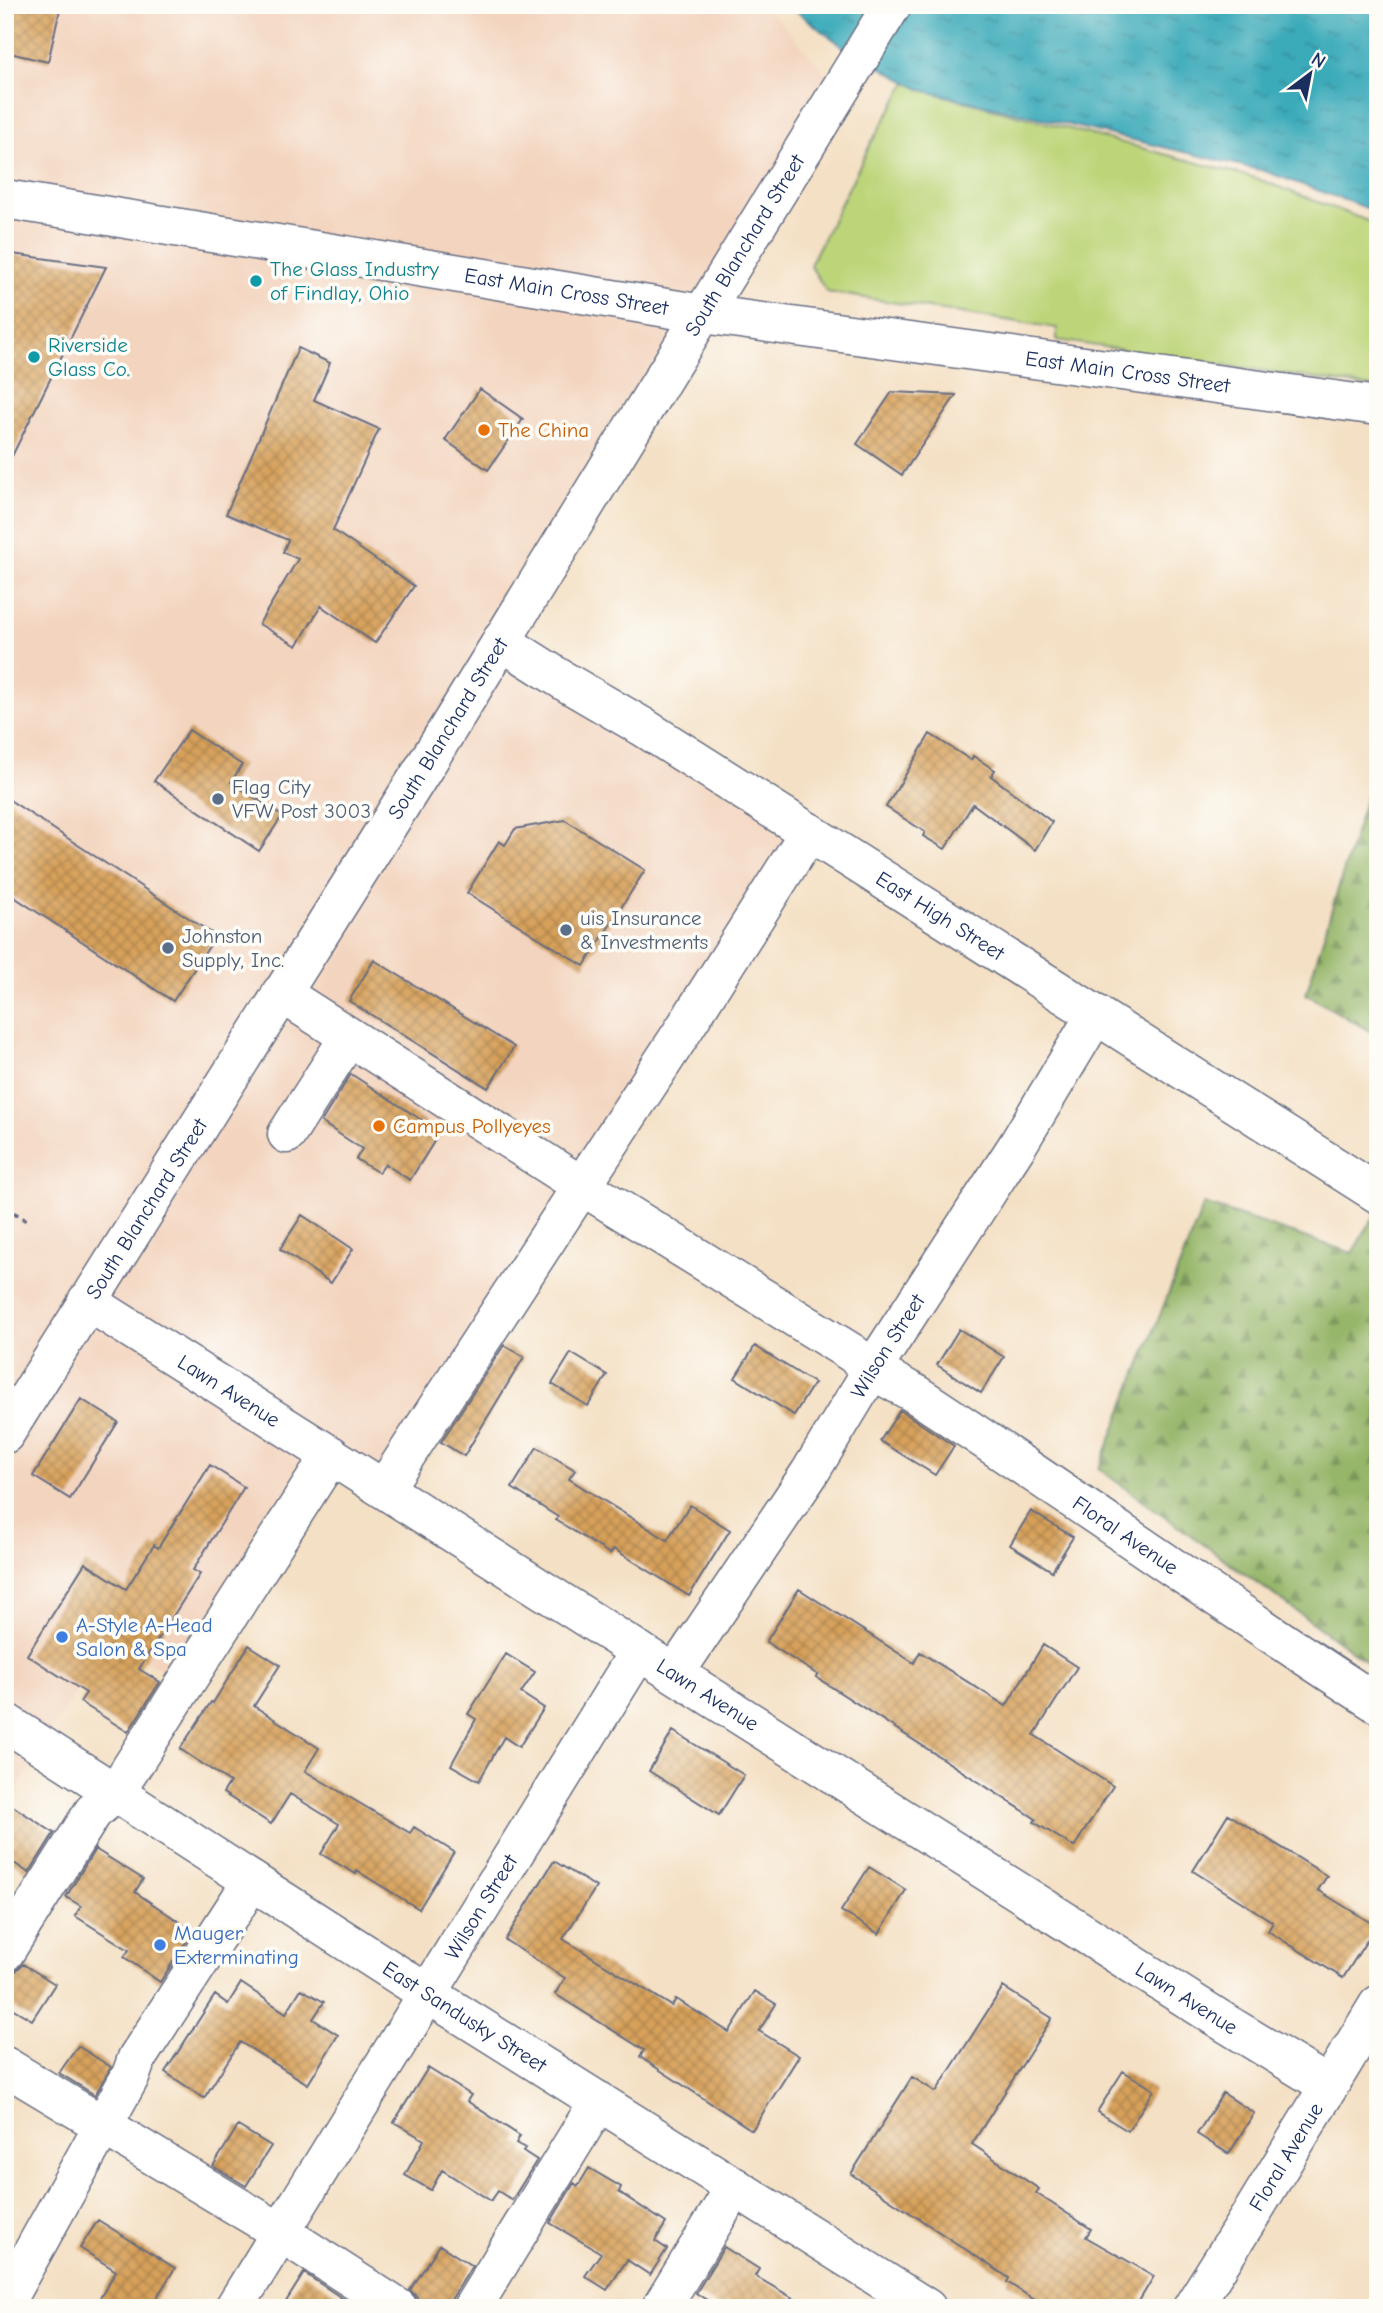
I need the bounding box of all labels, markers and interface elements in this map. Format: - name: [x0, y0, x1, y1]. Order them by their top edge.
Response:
- north arrow: [1274, 38, 1344, 108]
- text: N: [1307, 48, 1330, 73]
- street label: South Blanchard Street: [680, 149, 810, 340]
- place label: The Glass Industry of Findlay, Ohio: [270, 257, 439, 305]
- street label: East Main Cross Street: [463, 263, 671, 320]
- marker: The Glass Industry of Findlay, Ohio: [248, 273, 264, 289]
- place label: Riverside Glass Co.: [48, 333, 130, 381]
- street label: East Main Cross Street: [1024, 346, 1232, 398]
- marker: Riverside Glass Co.: [26, 349, 42, 365]
- place label: The China: [498, 418, 589, 442]
- marker: The China: [476, 422, 492, 438]
- street label: South Blanchard Street: [383, 633, 513, 824]
- place label: Flag City VFW Post 3003: [232, 775, 371, 823]
- marker: Flag City VFW Post 3003: [210, 791, 226, 807]
- street label: East High Street: [871, 866, 1010, 966]
- place label: uis Insurance & Investments: [580, 906, 708, 954]
- marker: uis Insurance & Investments: [558, 922, 574, 938]
- place label: Johnston Supply, Inc.: [182, 924, 284, 972]
- marker: Johnston Supply, Inc.: [160, 940, 176, 956]
- street label: South Blanchard Street: [81, 1113, 213, 1304]
- place label: Campus Pollyeyes: [393, 1114, 551, 1138]
- marker: Campus Pollyeyes: [371, 1118, 387, 1134]
- street label: Wilson Street: [846, 1289, 930, 1403]
- street label: Lawn Avenue: [173, 1350, 284, 1432]
- street label: Floral Avenue: [1068, 1491, 1183, 1579]
- place label: A-Style A-Head Salon & Spa: [76, 1613, 213, 1661]
- marker: A-Style A-Head Salon & Spa: [54, 1629, 70, 1645]
- street label: Lawn Avenue: [652, 1653, 763, 1736]
- street label: Wilson Street: [440, 1849, 523, 1964]
- place label: Mauger Exterminating: [174, 1921, 299, 1969]
- marker: Mauger Exterminating: [152, 1937, 168, 1953]
- street label: East Sandusky Street: [378, 1956, 552, 2078]
- street label: Lawn Avenue: [1131, 1957, 1242, 2040]
- street label: Floral Avenue: [1244, 2098, 1328, 2215]

